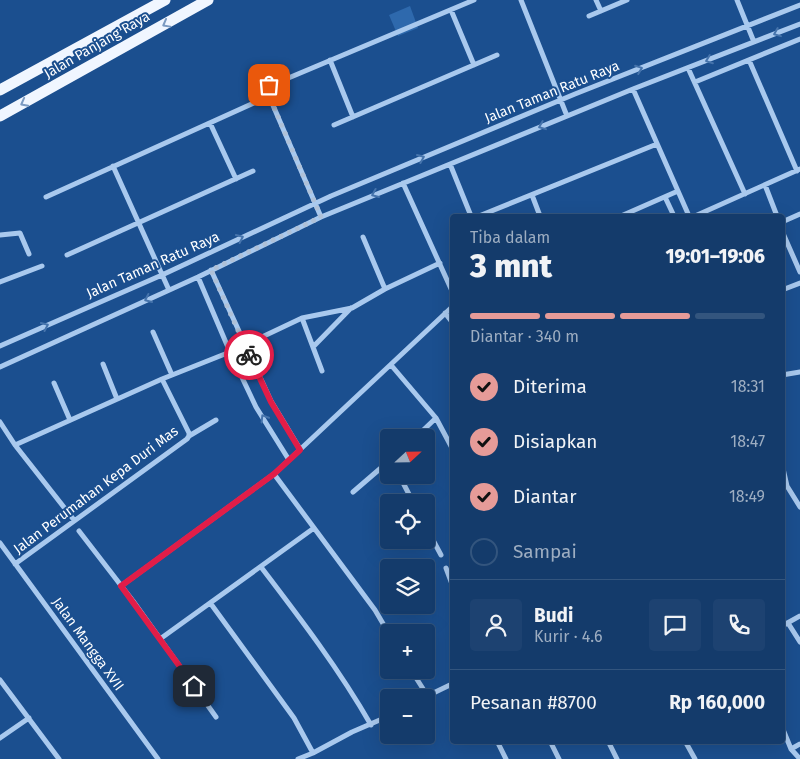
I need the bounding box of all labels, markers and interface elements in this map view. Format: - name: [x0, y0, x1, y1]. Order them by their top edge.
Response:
- street label: Jalan Panjang Raya: [41, 8, 153, 82]
- one-way arrow: [162, 17, 171, 27]
- one-way arrow: [773, 27, 782, 37]
- one-way arrow: [705, 54, 714, 64]
- street label: Jalan Taman Ratu Raya: [482, 57, 622, 127]
- pin: [248, 64, 290, 106]
- one-way arrow: [634, 64, 643, 75]
- icon: bag: [255, 71, 283, 99]
- one-way arrow: [20, 97, 29, 107]
- one-way arrow: [538, 120, 547, 131]
- one-way arrow: [416, 154, 425, 164]
- one-way arrow: [371, 188, 380, 199]
- street label: Jalan Taman Ratu Raya: [84, 228, 222, 302]
- text: Tiba dalam: [470, 228, 550, 247]
- one-way arrow: [235, 234, 244, 244]
- text: 19:01–19:06: [666, 245, 765, 268]
- text: 3 mnt: [470, 247, 552, 285]
- one-way arrow: [144, 293, 153, 304]
- one-way arrow: [40, 322, 49, 333]
- text: Diantar · 340 m: [470, 327, 579, 346]
- courier: [224, 330, 274, 380]
- icon: bike: [235, 341, 263, 369]
- icon: check: [470, 373, 498, 401]
- text: Diterima: [513, 375, 587, 398]
- text: 18:31: [731, 377, 765, 396]
- one-way arrow: [260, 415, 270, 424]
- street label: Jalan Perumahan Kepa Duri Mas: [10, 422, 182, 558]
- icon: check: [470, 428, 498, 456]
- north arrow: [380, 429, 435, 484]
- map controls: [380, 429, 435, 744]
- text: Disiapkan: [513, 430, 597, 453]
- text: 18:47: [730, 432, 765, 451]
- icon: check: [470, 483, 498, 511]
- text: Diantar: [513, 485, 576, 508]
- text: 18:49: [729, 487, 765, 506]
- button: locate: [380, 494, 435, 549]
- text: Sampai: [513, 540, 577, 563]
- button: layers: [380, 559, 435, 614]
- street label: Jalan Mangga XVII: [48, 594, 128, 694]
- button: person: [470, 599, 522, 651]
- button: chat: [649, 599, 701, 651]
- button: phone: [713, 599, 765, 651]
- text: Budi: [534, 604, 573, 627]
- button: +: [380, 624, 435, 679]
- text: Kurir · 4.6: [534, 627, 603, 646]
- pin: [173, 665, 215, 707]
- icon: home: [180, 672, 208, 700]
- button: −: [380, 689, 435, 744]
- text: Pesanan #8700: [470, 691, 597, 714]
- text: Rp 160,000: [669, 691, 765, 714]

